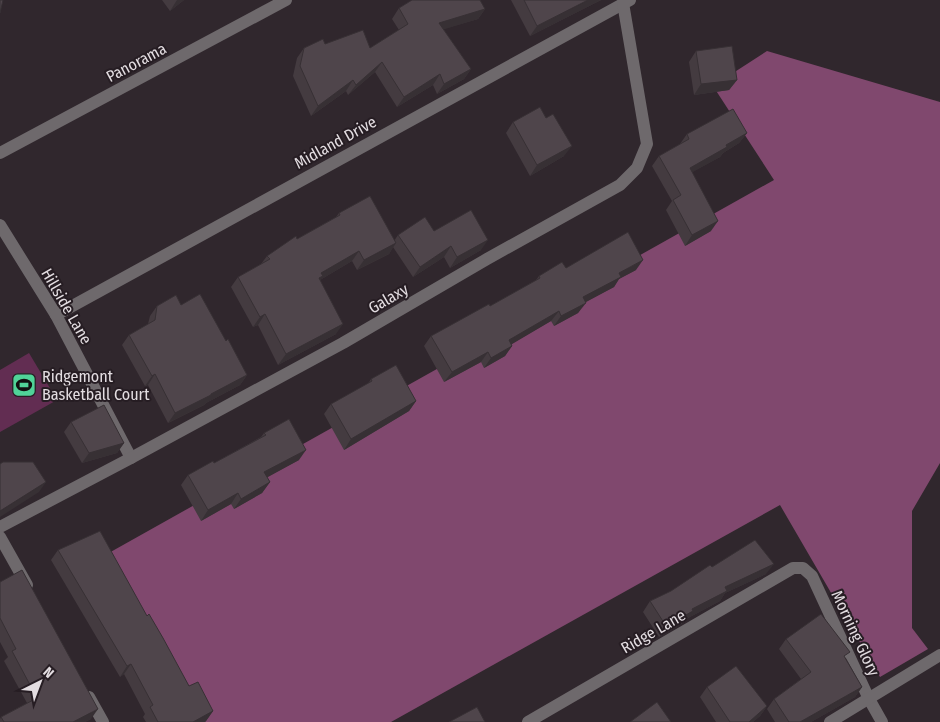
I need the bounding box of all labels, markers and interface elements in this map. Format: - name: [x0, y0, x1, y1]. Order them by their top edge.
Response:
- street label: Panorama: [103, 39, 170, 86]
- street label: Midland Drive: [291, 112, 380, 173]
- street label: Hillside Lane: [37, 265, 96, 348]
- street label: Galaxy: [365, 279, 412, 317]
- place label: Ridgemont Basketball Court: [42, 367, 150, 404]
- sports icon: Ridgemont Basketball Court: [11, 372, 37, 398]
- street label: Morning Glory: [827, 587, 884, 680]
- street label: Ridge Lane: [618, 605, 689, 658]
- north arrow: [15, 657, 65, 707]
- text: N: [40, 664, 57, 682]

